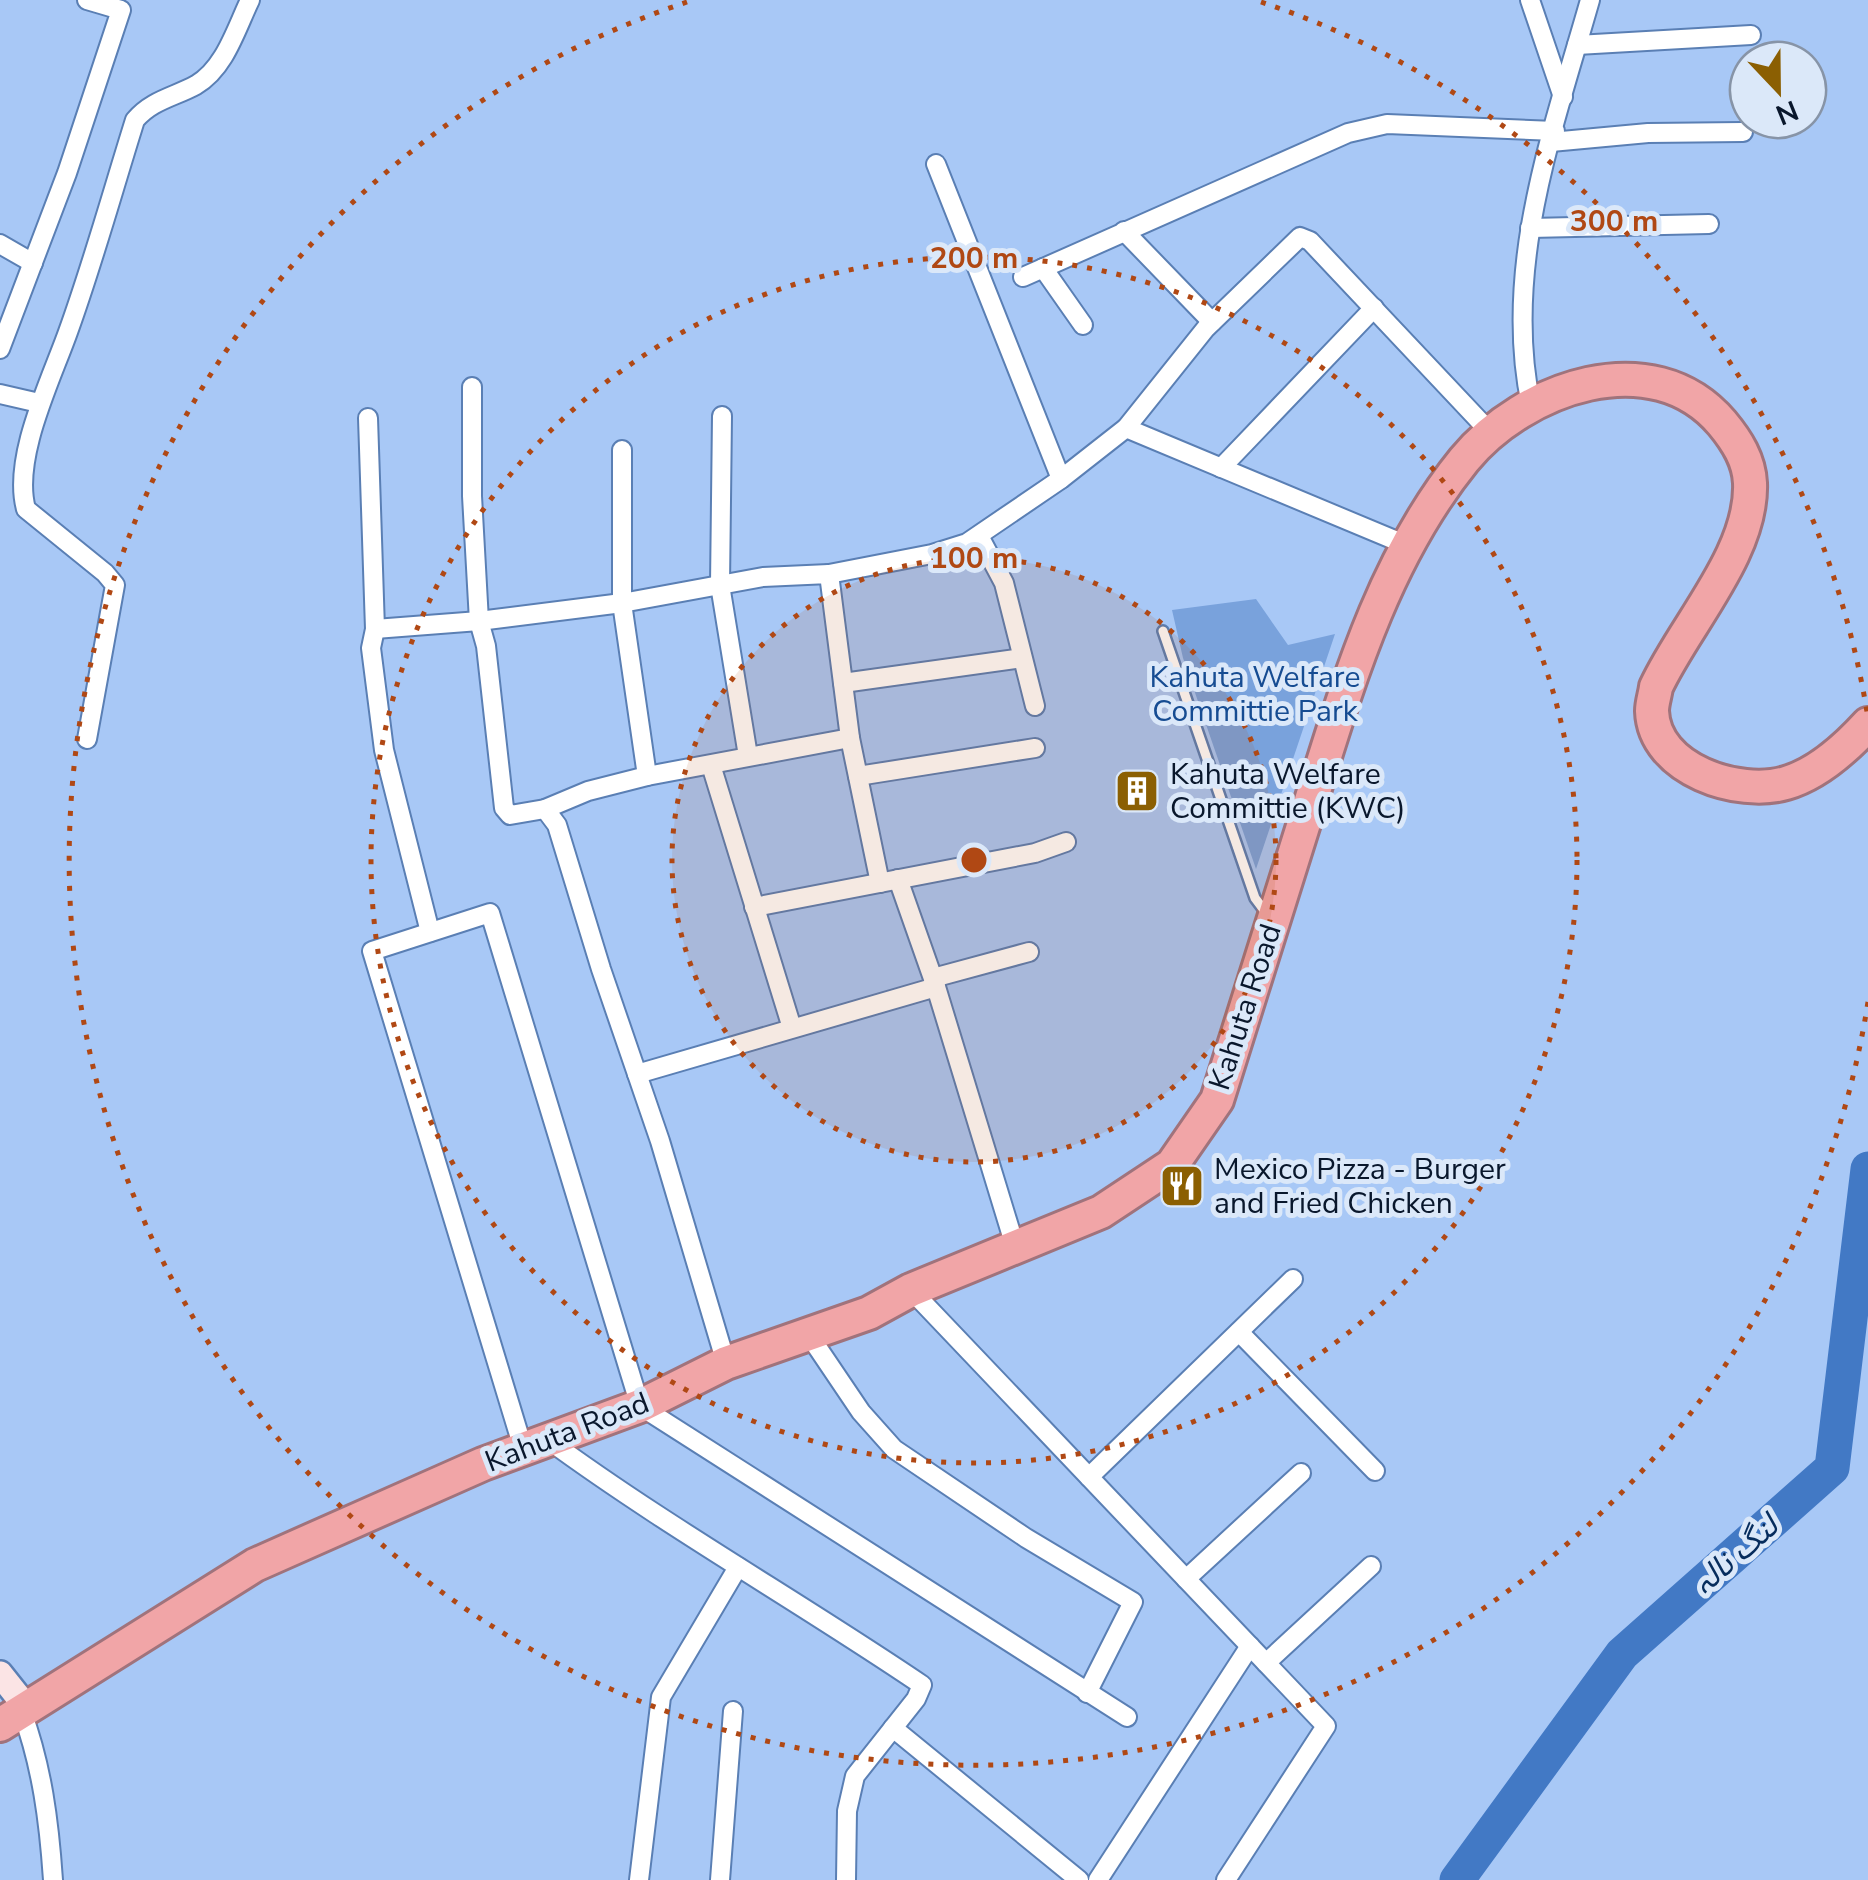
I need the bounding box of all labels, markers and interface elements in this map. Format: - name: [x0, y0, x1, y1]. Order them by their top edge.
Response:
- north arrow: [1728, 40, 1828, 140]
- text: N: [1770, 91, 1804, 134]
- text: 300 m: [1570, 201, 1658, 242]
- text: 200 m: [930, 238, 1018, 279]
- text: 100 m: [930, 538, 1018, 579]
- park label: Kahuta Welfare Committie Park: [1150, 657, 1360, 732]
- place label: Kahuta Welfare Committie (KWC): [1170, 754, 1405, 829]
- building icon: Kahuta Welfare Committie (KWC): [1114, 768, 1160, 814]
- centre of rings: [956, 842, 992, 878]
- street label: Kahuta Road: [1199, 919, 1292, 1095]
- place label: Mexico Pizza - Burger and Fried Chicken: [1214, 1149, 1506, 1224]
- restaurant icon: Mexico Pizza - Burger and Fried Chicken: [1159, 1163, 1205, 1209]
- street label: Kahuta Road: [479, 1382, 655, 1483]
- water label: لنگ نالہ: [1683, 1503, 1790, 1604]

